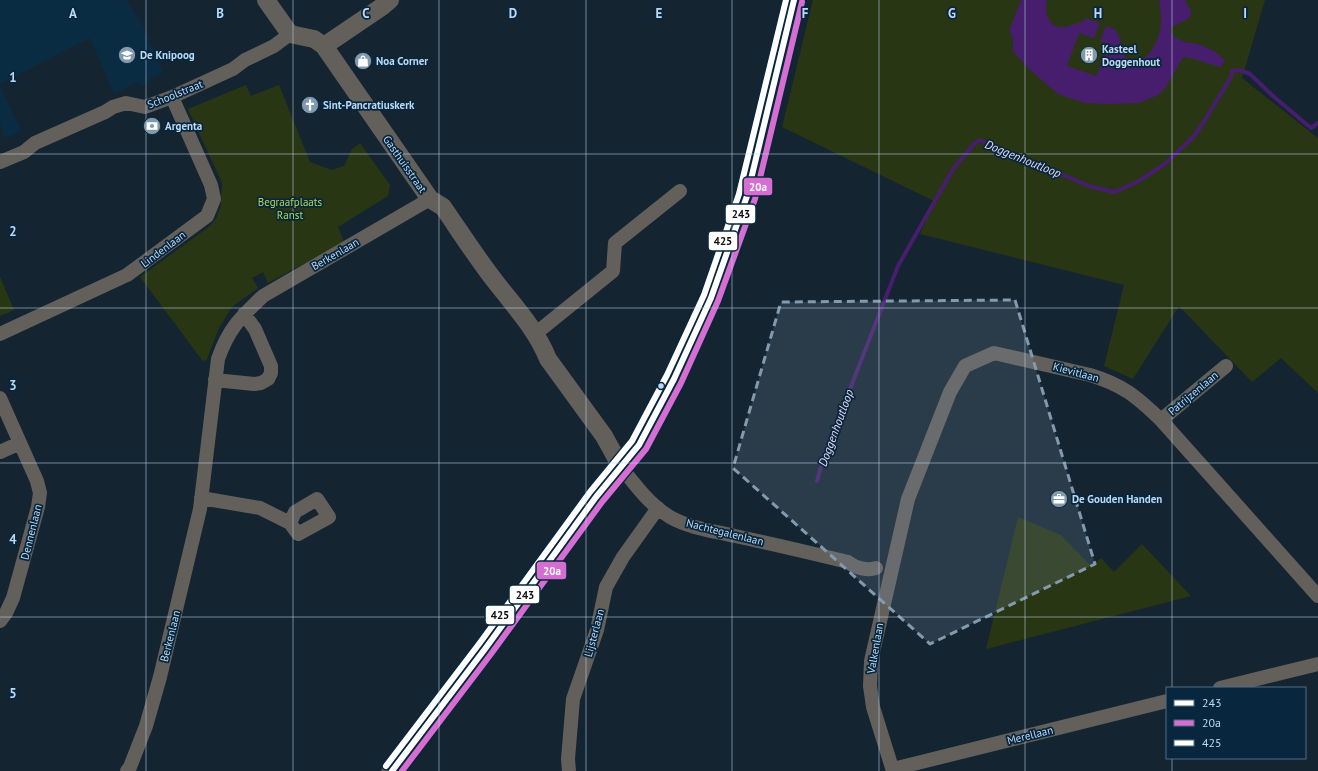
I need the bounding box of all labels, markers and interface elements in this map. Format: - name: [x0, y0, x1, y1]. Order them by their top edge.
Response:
- text: A: [69, 5, 77, 22]
- text: B: [216, 5, 224, 22]
- text: C: [362, 5, 370, 22]
- text: D: [509, 5, 517, 22]
- text: E: [656, 5, 663, 22]
- text: F: [802, 5, 809, 22]
- text: G: [948, 5, 956, 22]
- text: H: [1094, 5, 1102, 22]
- text: I: [1243, 5, 1247, 22]
- place label: Kasteel Doggenhout: [1102, 42, 1160, 69]
- school or university icon: De Knipoog: [117, 45, 137, 65]
- building icon: Kasteel Doggenhout: [1079, 45, 1099, 65]
- place label: De Knipoog: [140, 48, 195, 62]
- shop icon: Noa Corner: [353, 51, 373, 71]
- place label: Noa Corner: [376, 54, 428, 68]
- text: 1: [9, 69, 17, 86]
- street label: Schoolstraat: [145, 76, 205, 111]
- church icon: Sint-Pancratiuskerk: [300, 95, 320, 115]
- place label: Sint-Pancratiuskerk: [323, 98, 415, 112]
- bank icon: Argenta: [142, 116, 162, 136]
- place label: Argenta: [165, 119, 202, 133]
- street label: Gasthuisstraat: [380, 133, 430, 196]
- water label: Doggenhoutloop: [983, 136, 1063, 181]
- line badge: 20a: [743, 177, 773, 196]
- text: 20a: [749, 180, 767, 194]
- park label: Begraafplaats Ranst: [258, 195, 323, 222]
- line badge: 243: [725, 204, 756, 224]
- text: 243: [732, 207, 750, 221]
- text: 2: [9, 223, 17, 240]
- street label: Lindenlaan: [138, 228, 188, 270]
- line badge: 425: [708, 231, 738, 251]
- text: 425: [714, 234, 732, 248]
- street label: Berkenlaan: [309, 235, 361, 273]
- street label: Kievitlaan: [1051, 359, 1101, 385]
- street label: Patrijzenlaan: [1165, 368, 1221, 418]
- text: 3: [9, 377, 17, 394]
- unlabelled marker: [656, 381, 666, 391]
- water label: Doggenhoutloop: [815, 387, 856, 468]
- office icon: De Gouden Handen: [1049, 489, 1069, 509]
- place label: De Gouden Handen: [1072, 492, 1162, 506]
- street label: Dennenlaan: [17, 503, 45, 561]
- street label: Nachtegalenlaan: [685, 516, 765, 548]
- text: 4: [9, 531, 17, 548]
- line badge: 20a: [536, 561, 567, 580]
- text: 20a: [543, 564, 561, 578]
- line badge: 243: [509, 585, 540, 604]
- text: 243: [516, 588, 534, 602]
- line badge: 425: [485, 605, 515, 625]
- street label: Lijsterlaan: [581, 607, 607, 659]
- text: 425: [491, 608, 509, 622]
- street label: Berkenlaan: [157, 609, 183, 663]
- street label: Valkenlaan: [863, 622, 886, 675]
- text: 5: [9, 685, 17, 702]
- legend: [1166, 687, 1306, 759]
- text: 243: [1202, 695, 1222, 710]
- text: 20a: [1202, 715, 1221, 730]
- street label: Merellaan: [1006, 723, 1054, 747]
- text: 425: [1202, 735, 1222, 750]

